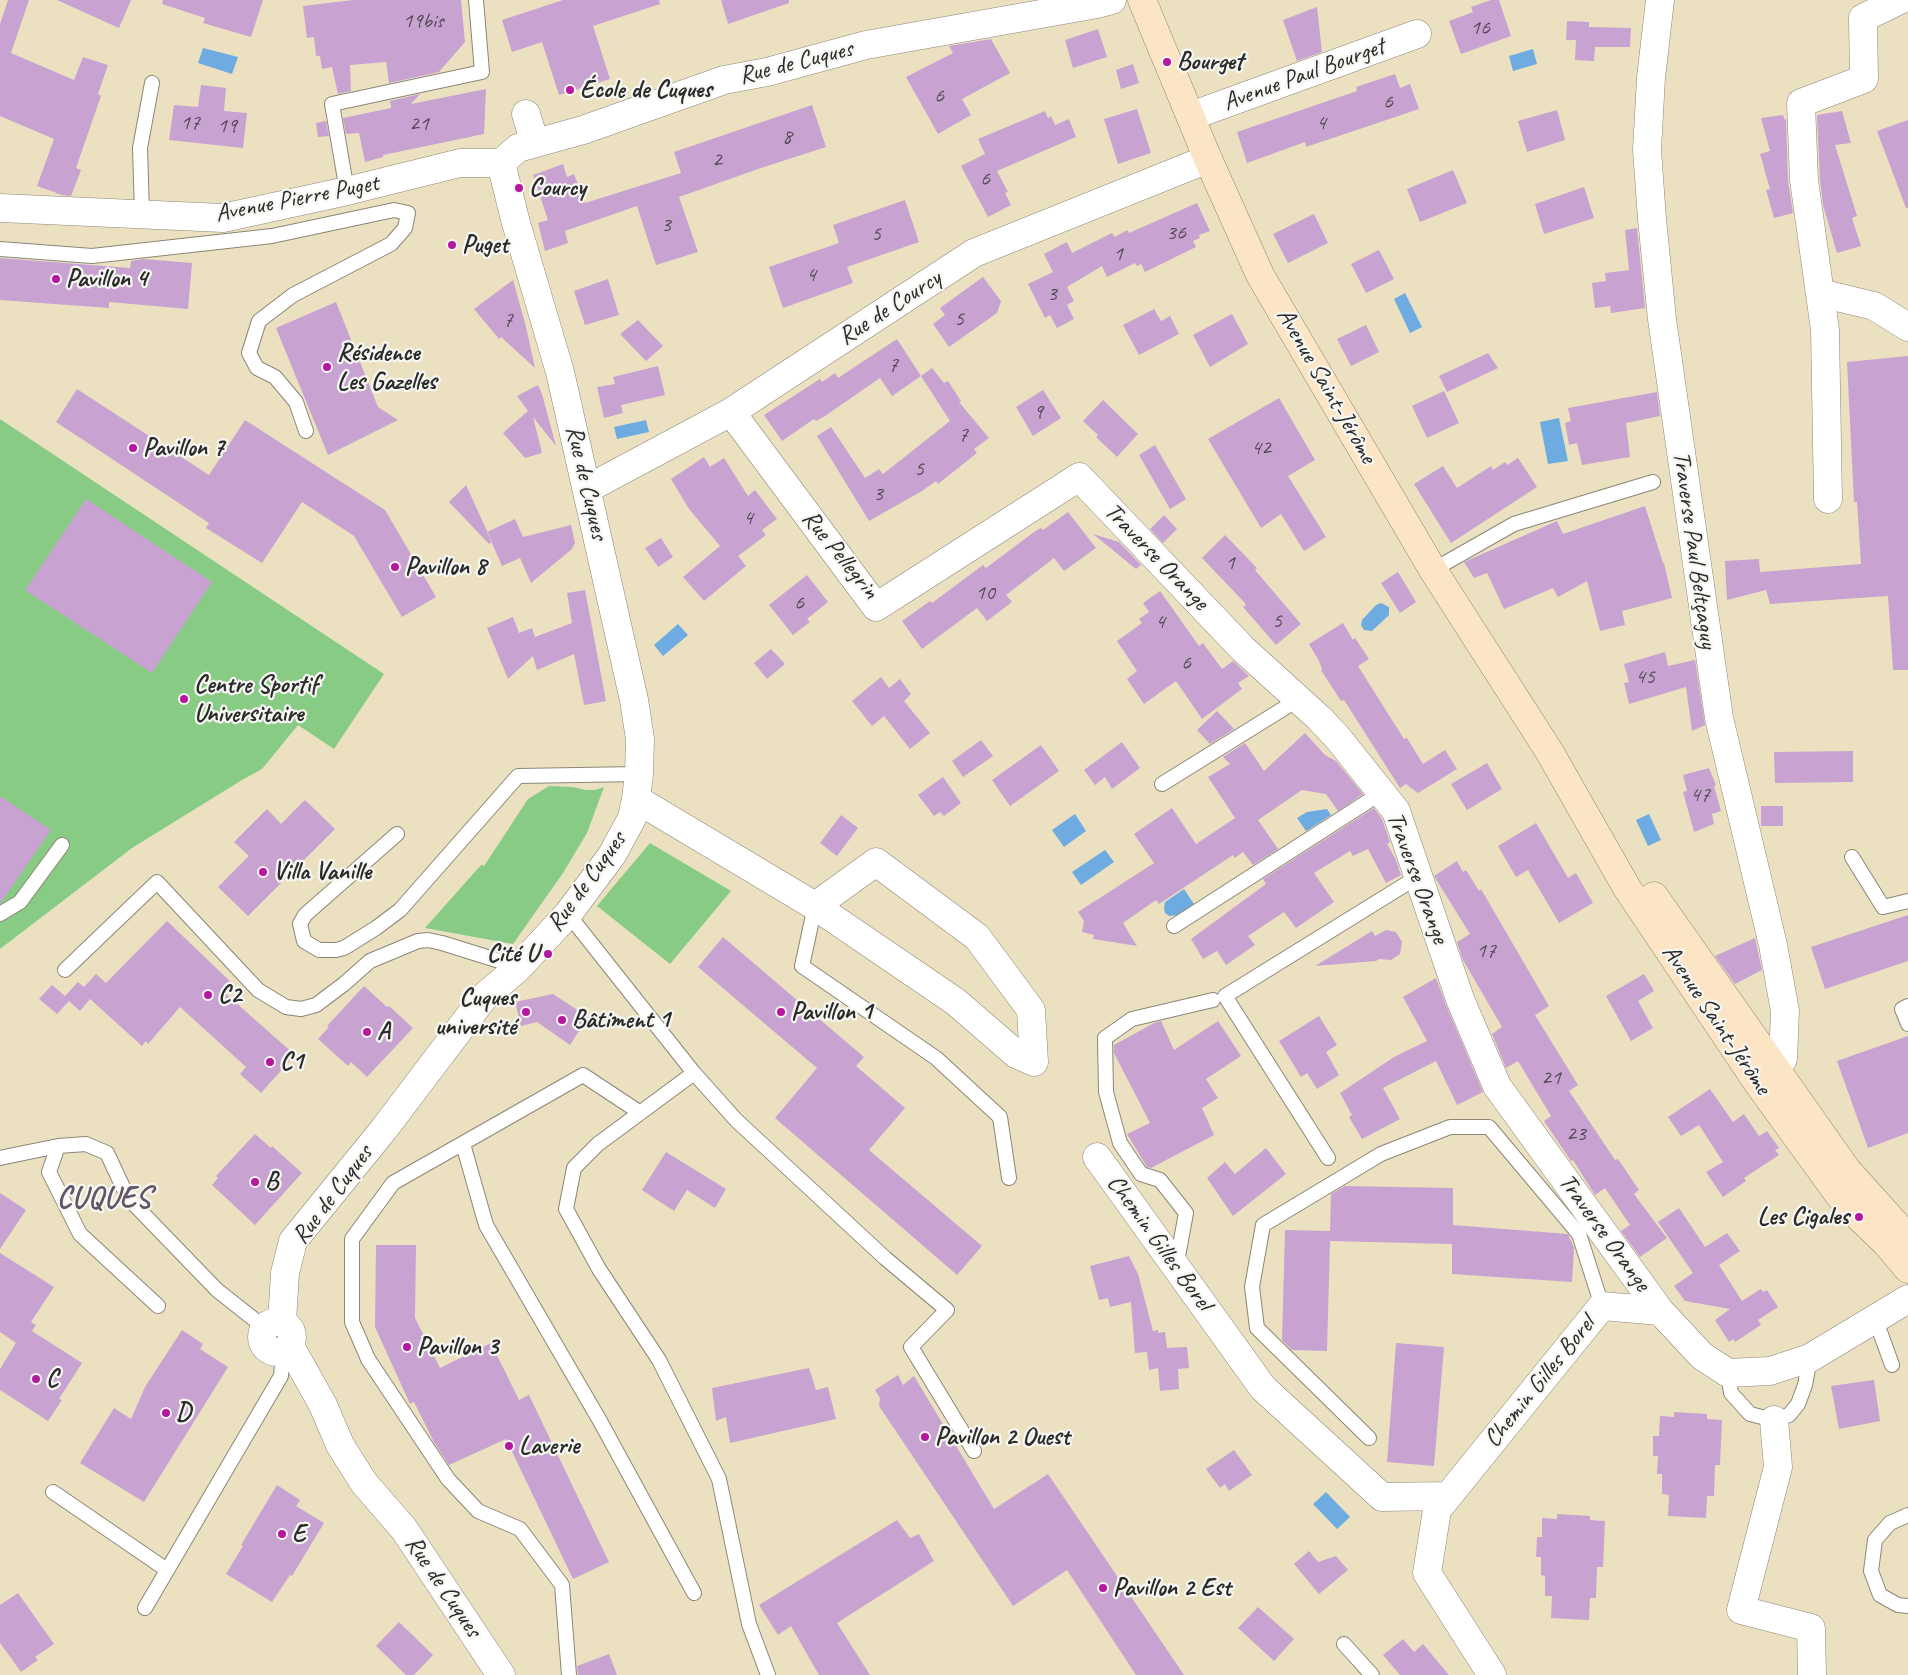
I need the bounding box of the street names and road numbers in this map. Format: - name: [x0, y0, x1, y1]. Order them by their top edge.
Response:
- street label: Avenue Paul Bourget: [1219, 32, 1389, 118]
- street label: Rue de Cuques: [736, 34, 856, 92]
- street label: Avenue Pierre Puget: [213, 168, 381, 230]
- street label: Rue de Courcy: [833, 264, 947, 352]
- street label: Avenue Saint-Jérôme: [1269, 303, 1383, 469]
- street label: Rue de Cuques: [558, 423, 614, 543]
- street label: Traverse Paul Beltçaguy: [1665, 450, 1723, 650]
- street label: Traverse Orange: [1097, 497, 1215, 617]
- street label: Rue Pellegrin: [795, 504, 885, 606]
- street label: Traverse Orange: [1379, 808, 1455, 948]
- street label: Rue de Cuques: [541, 826, 633, 938]
- street label: Avenue Saint-Jérôme: [1655, 939, 1777, 1101]
- street label: Rue de Cuques: [286, 1140, 380, 1250]
- street label: Traverse Orange: [1551, 1168, 1657, 1298]
- street label: Chemin Gilles Borel: [1100, 1169, 1218, 1317]
- street label: Chemin Gilles Borel: [1478, 1310, 1602, 1454]
- street label: Rue de Cuques: [398, 1530, 488, 1644]

